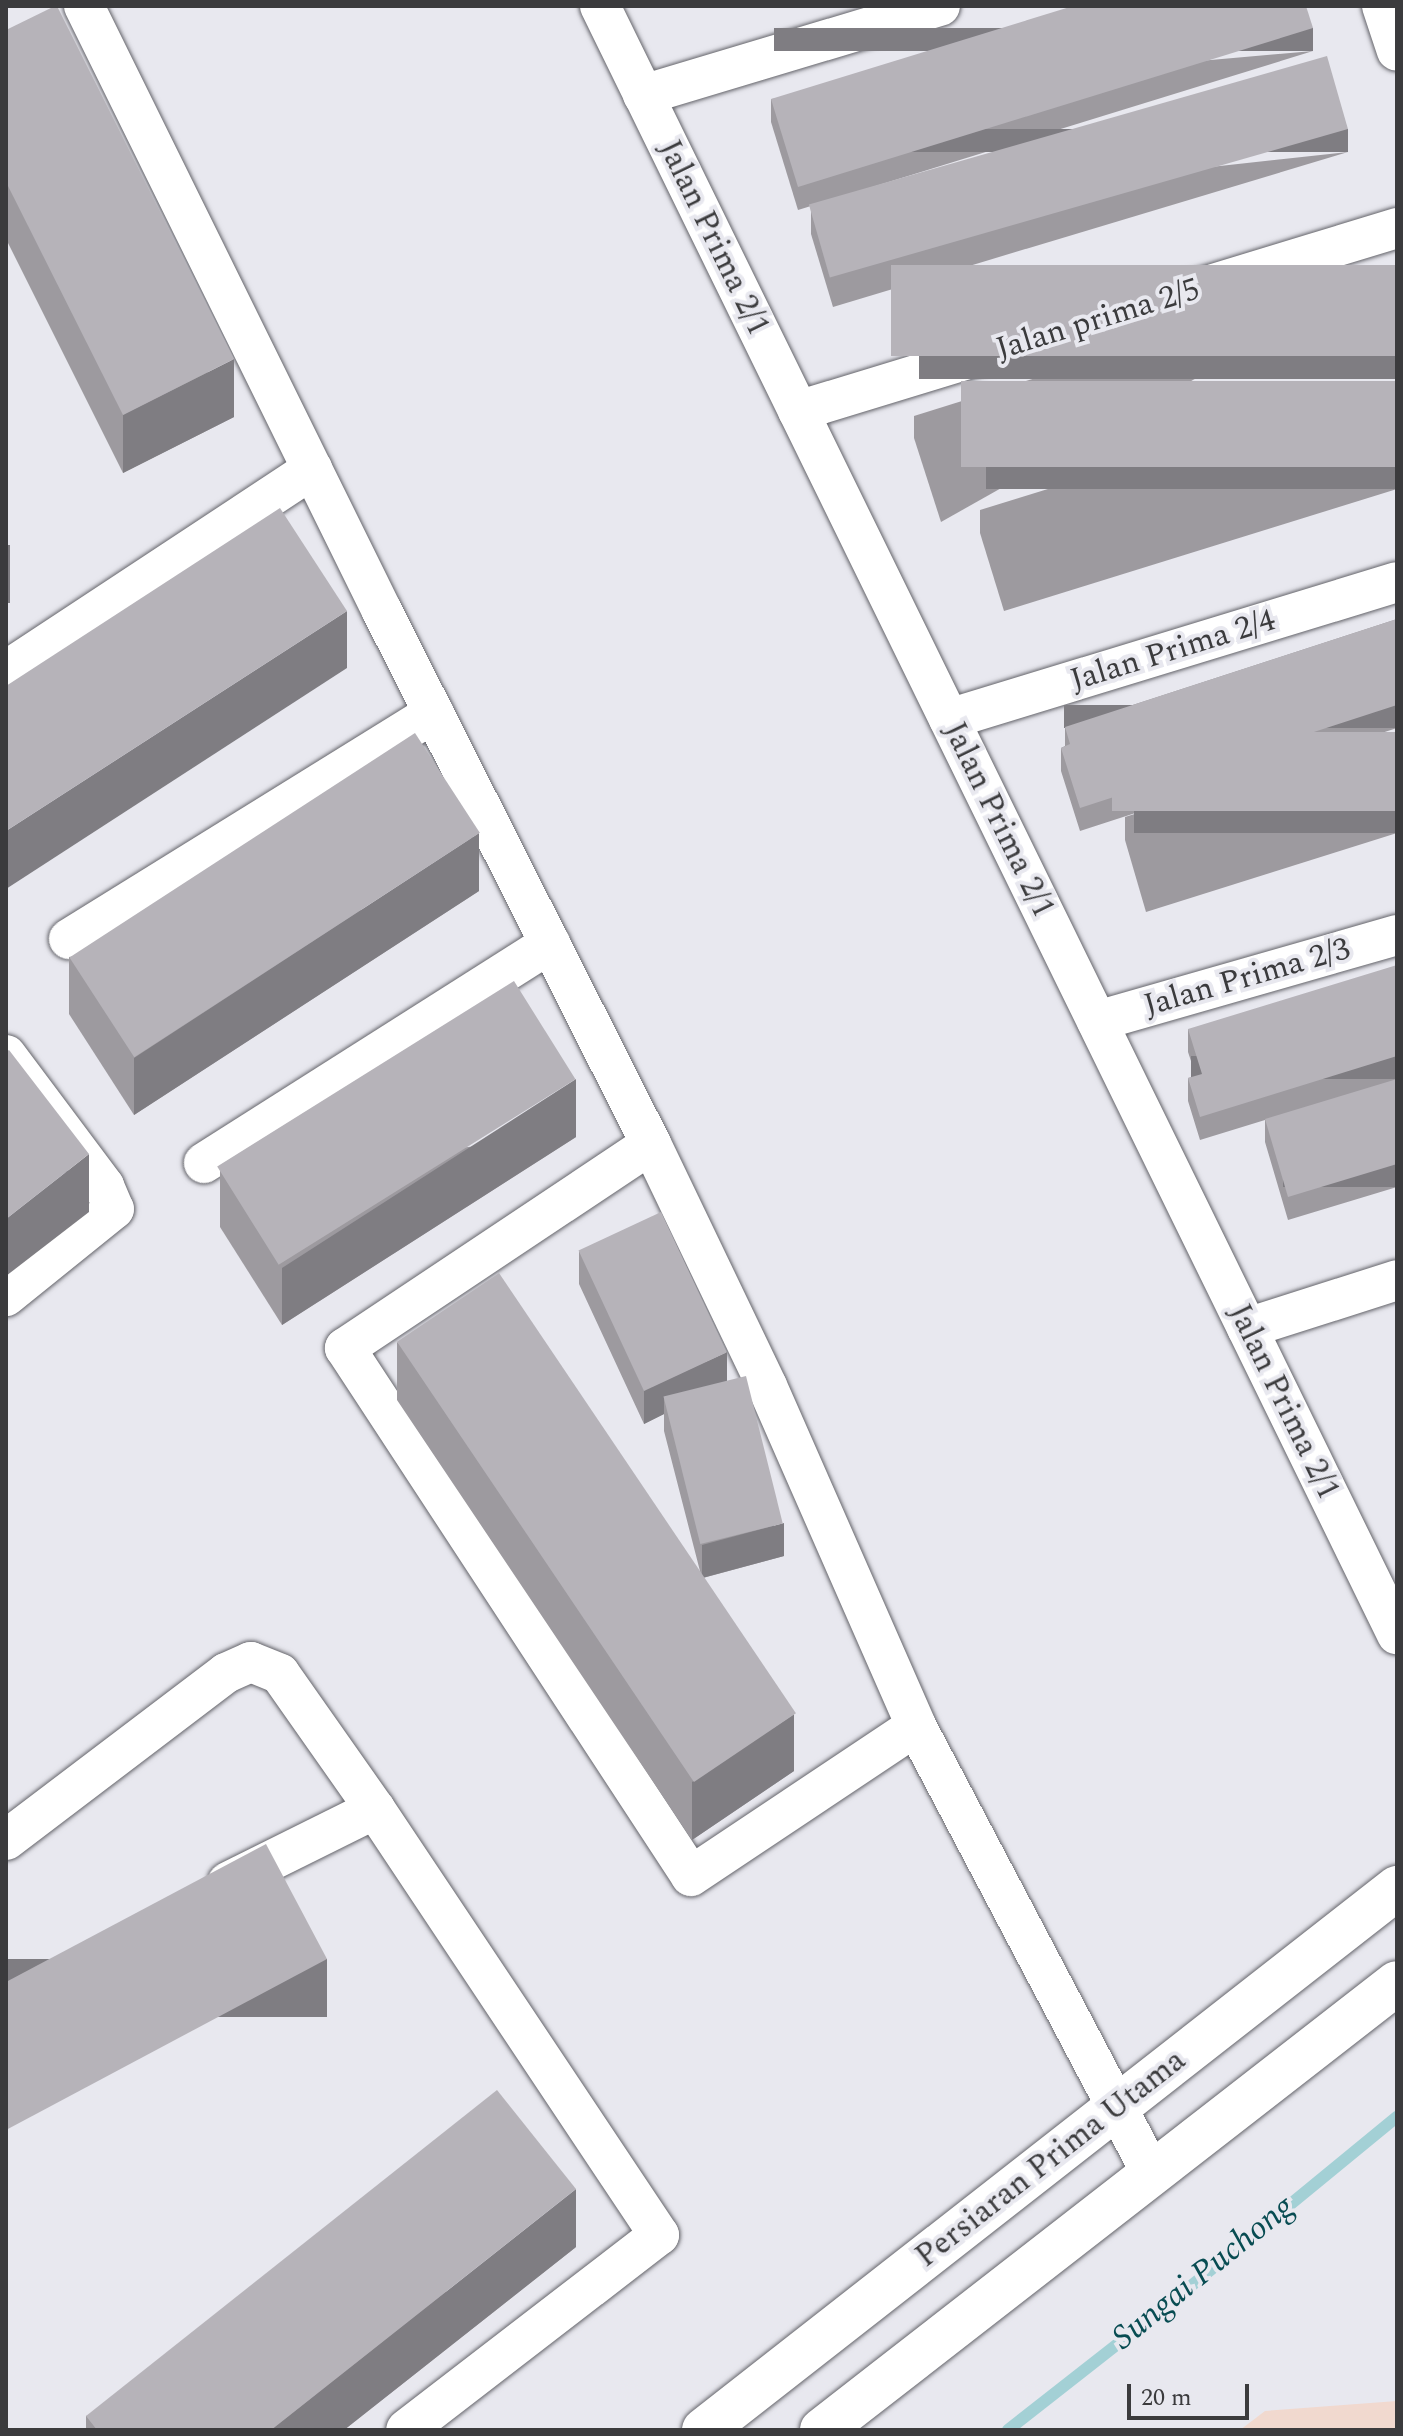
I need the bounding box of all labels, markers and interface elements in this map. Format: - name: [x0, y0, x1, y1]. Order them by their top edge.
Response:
- street label: Jalan Prima 2/1: [649, 134, 777, 342]
- street label: Jalan prima 2/5: [992, 271, 1204, 369]
- street label: Jalan Prima 2/4: [1066, 602, 1280, 700]
- street label: Jalan Prima 2/1: [934, 716, 1062, 924]
- street label: Jalan Prima 2/3: [1140, 930, 1354, 1026]
- street label: Jalan Prima 2/1: [1219, 1298, 1347, 1506]
- street label: Persiaran Prima Utama: [908, 2042, 1194, 2276]
- water label: Sungai Puchong: [1104, 2187, 1302, 2359]
- scale bar: [1131, 2368, 1253, 2418]
- text: 20 m: [1141, 2380, 1192, 2416]

